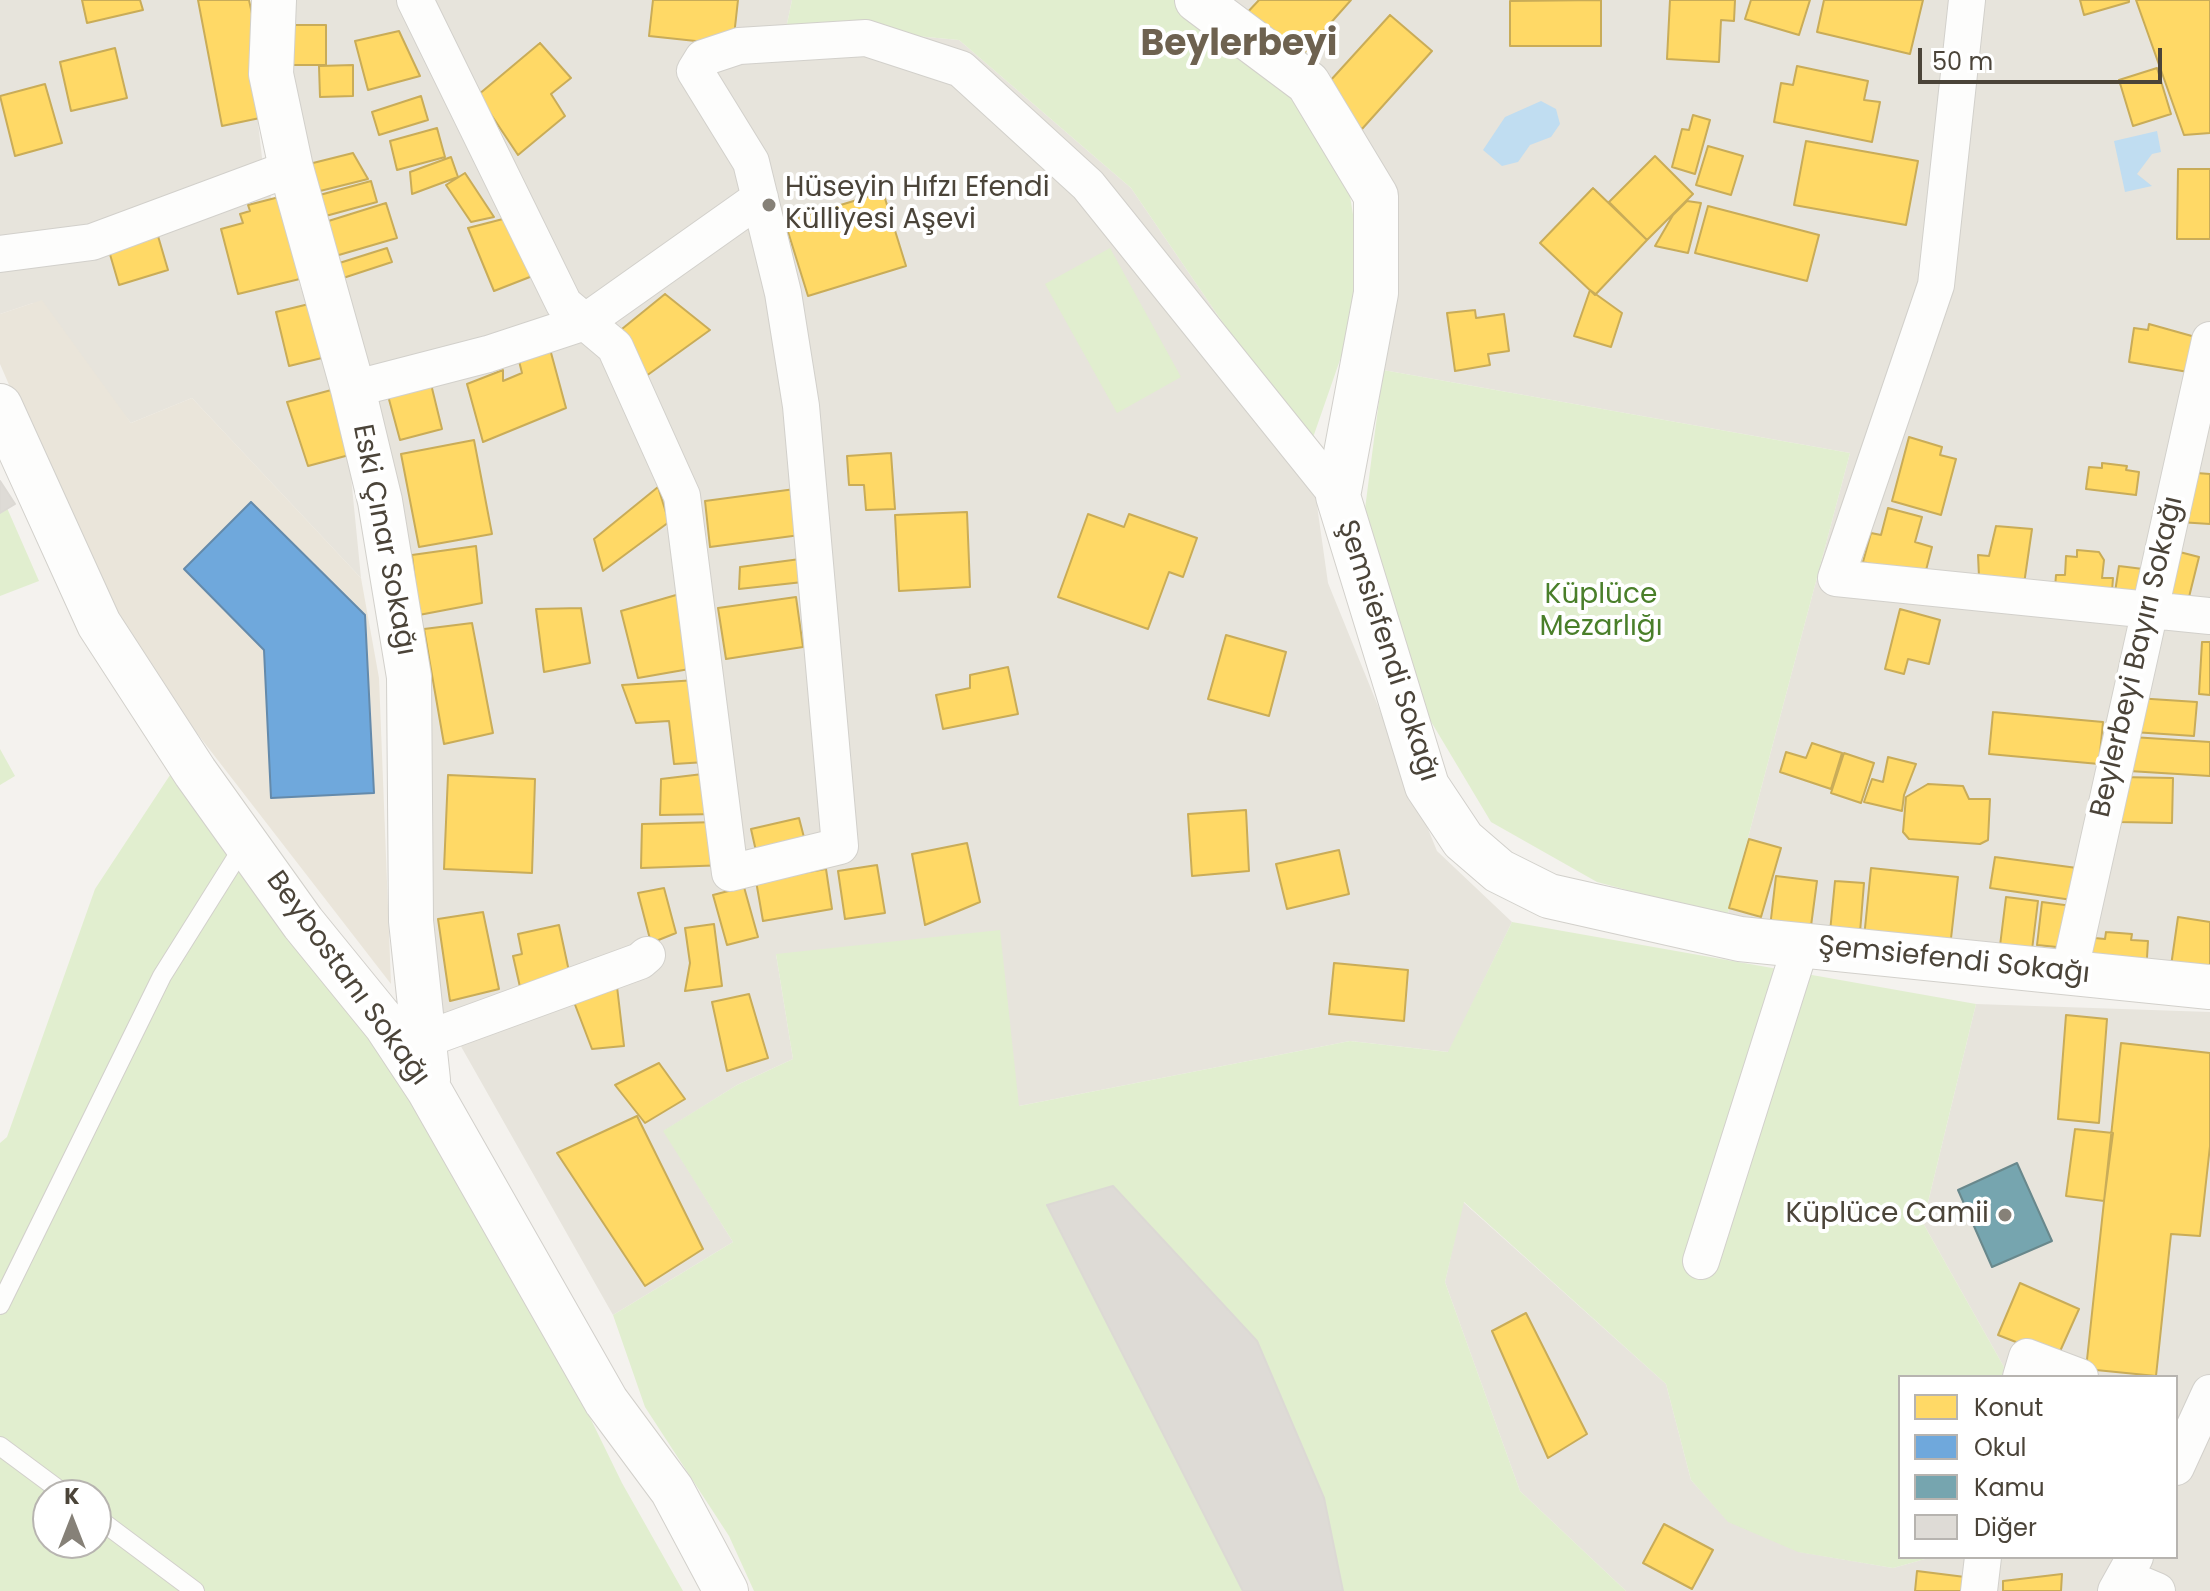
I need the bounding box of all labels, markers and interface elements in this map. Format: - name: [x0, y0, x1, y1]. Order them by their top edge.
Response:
- district label: Beylerbeyi: [1141, 24, 1337, 68]
- scale bar: [1922, 32, 2166, 82]
- text: 50 m: [1932, 45, 1993, 78]
- place label: Hüseyin Hıfzı Efendi Külliyesi Aşevi: [785, 172, 1050, 238]
- marker: Hüseyin Hıfzı Efendi Külliyesi Aşevi: [760, 196, 778, 214]
- street label: Eski Çınar Sokağı: [344, 422, 422, 658]
- street label: Beylerbeyi Bayırı Sokağı: [2085, 493, 2191, 821]
- street label: Şemsiefendi Sokağı: [1329, 516, 1445, 786]
- park label: Küplüce Mezarlığı: [1539, 579, 1663, 645]
- street label: Beybostanı Sokağı: [258, 865, 436, 1093]
- street label: Şemsiefendi Sokağı: [1817, 930, 2091, 992]
- place label: Küplüce Camii: [1786, 1198, 1989, 1232]
- marker: Küplüce Camii: [1996, 1206, 2014, 1224]
- legend: [1898, 1375, 2178, 1559]
- text: Konut: [1974, 1391, 2043, 1424]
- text: Okul: [1974, 1431, 2027, 1464]
- text: Kamu: [1974, 1471, 2045, 1504]
- north arrow: [32, 1479, 112, 1559]
- text: K: [64, 1481, 80, 1512]
- text: Diğer: [1974, 1511, 2037, 1544]

